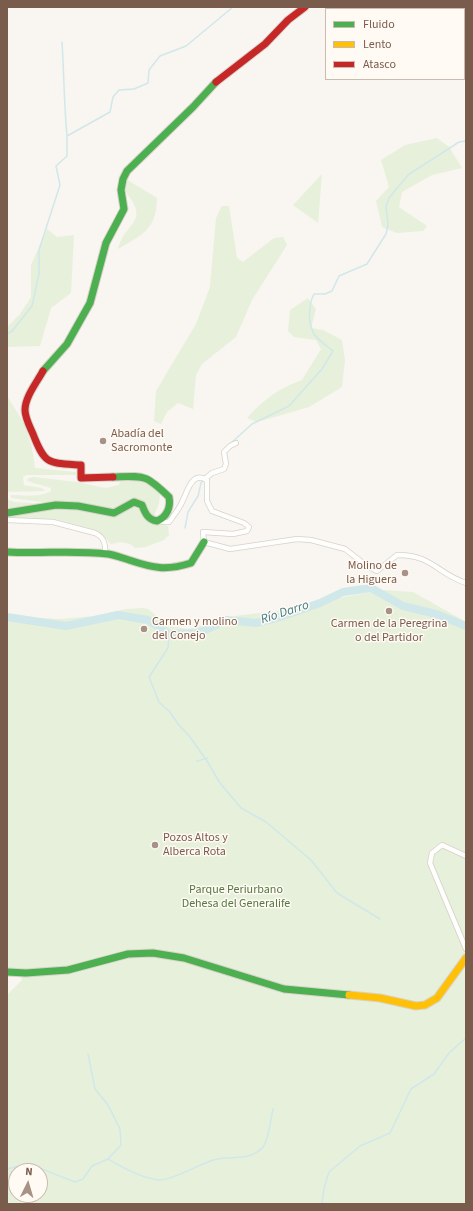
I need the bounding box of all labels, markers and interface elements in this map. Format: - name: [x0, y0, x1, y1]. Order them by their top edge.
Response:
- legend: [325, 8, 465, 80]
- text: Fluido: [363, 16, 395, 33]
- text: Lento: [363, 36, 392, 53]
- text: Atasco: [363, 56, 396, 73]
- place label: Abadía del Sacromonte: [111, 427, 172, 455]
- marker: Abadía del Sacromonte: [98, 436, 108, 446]
- place label: Molino de la Higuera: [346, 559, 397, 587]
- marker: Molino de la Higuera: [400, 568, 410, 578]
- water label: Río Darro: [259, 598, 311, 628]
- marker: Carmen de la Peregrina o del Partidor: [384, 606, 394, 616]
- place label: Carmen y molino del Conejo: [152, 615, 237, 643]
- place label: Carmen de la Peregrina o del Partidor: [331, 617, 447, 645]
- marker: Carmen y molino del Conejo: [139, 624, 149, 634]
- place label: Pozos Altos y Alberca Rota: [163, 831, 228, 859]
- marker: Pozos Altos y Alberca Rota: [150, 840, 160, 850]
- park label: Parque Periurbano Dehesa del Generalife: [182, 883, 290, 911]
- north arrow: [8, 1163, 48, 1203]
- text: N: [25, 1164, 33, 1179]

